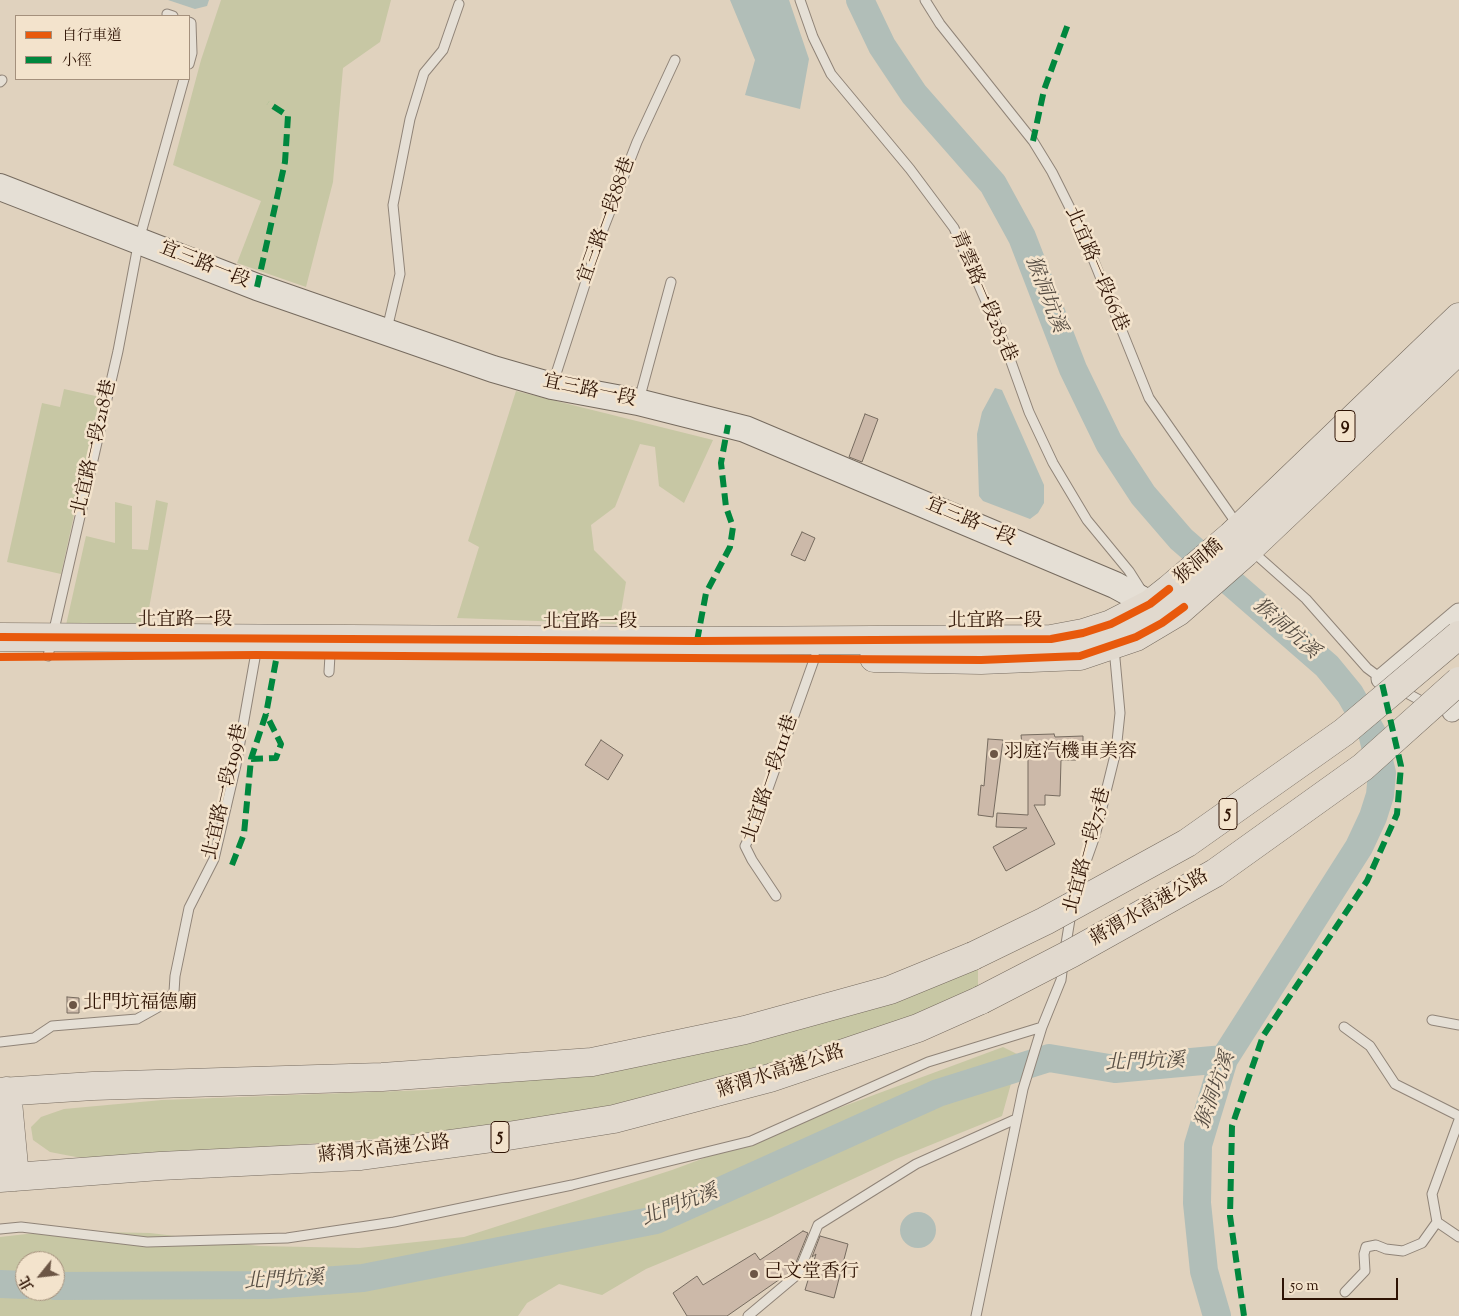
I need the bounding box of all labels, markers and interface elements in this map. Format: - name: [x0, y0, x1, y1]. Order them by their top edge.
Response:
- legend: [15, 15, 190, 80]
- text: 自行車道: [62, 26, 122, 47]
- text: 小徑: [62, 51, 92, 72]
- street label: 宜三路一段88巷: [575, 155, 641, 287]
- street label: 北宜路一段66巷: [1059, 204, 1131, 336]
- street label: 青雲路一段283巷: [944, 228, 1020, 366]
- street label: 宜三路一段: [156, 238, 252, 294]
- water label: 猴洞坑溪: [1018, 253, 1070, 337]
- street label: 宜三路一段: [540, 371, 638, 413]
- street label: 北宜路一段218巷: [69, 378, 123, 518]
- road number: 9: [1335, 411, 1355, 442]
- street label: 宜三路一段: [922, 494, 1018, 552]
- street label: 猴洞橋: [1171, 536, 1229, 590]
- water label: 猴洞坑溪: [1247, 595, 1323, 665]
- street label: 北宜路一段: [138, 611, 232, 633]
- street label: 北宜路一段: [948, 612, 1042, 634]
- street label: 北宜路一段: [543, 613, 637, 635]
- street label: 北宜路一段111巷: [740, 712, 804, 846]
- street label: 北宜路一段199巷: [200, 722, 254, 862]
- place label: 羽庭汽機車美容: [1004, 743, 1137, 765]
- marker: 羽庭汽機車美容: [988, 748, 1000, 760]
- street label: 北宜路一段75巷: [1061, 785, 1117, 917]
- road number: 5: [1219, 799, 1237, 830]
- street label: 蔣渭水高速公路: [1087, 866, 1213, 952]
- place label: 北門坑福德廟: [83, 994, 197, 1016]
- marker: 北門坑福德廟: [67, 999, 79, 1011]
- street label: 蔣渭水高速公路: [714, 1042, 848, 1104]
- water label: 猴洞坑溪: [1192, 1049, 1242, 1133]
- water label: 北門坑溪: [1105, 1051, 1185, 1077]
- road number: 5: [491, 1122, 509, 1152]
- street label: 蔣渭水高速公路: [317, 1133, 451, 1169]
- water label: 北門坑溪: [638, 1181, 722, 1233]
- north arrow: [15, 1251, 65, 1301]
- place label: 己文堂香行: [764, 1263, 859, 1285]
- water label: 北門坑溪: [243, 1268, 325, 1296]
- marker: 己文堂香行: [748, 1268, 760, 1280]
- scale bar: [1284, 1268, 1400, 1300]
- text: 北: [16, 1272, 40, 1294]
- text: 50 m: [1290, 1276, 1319, 1297]

